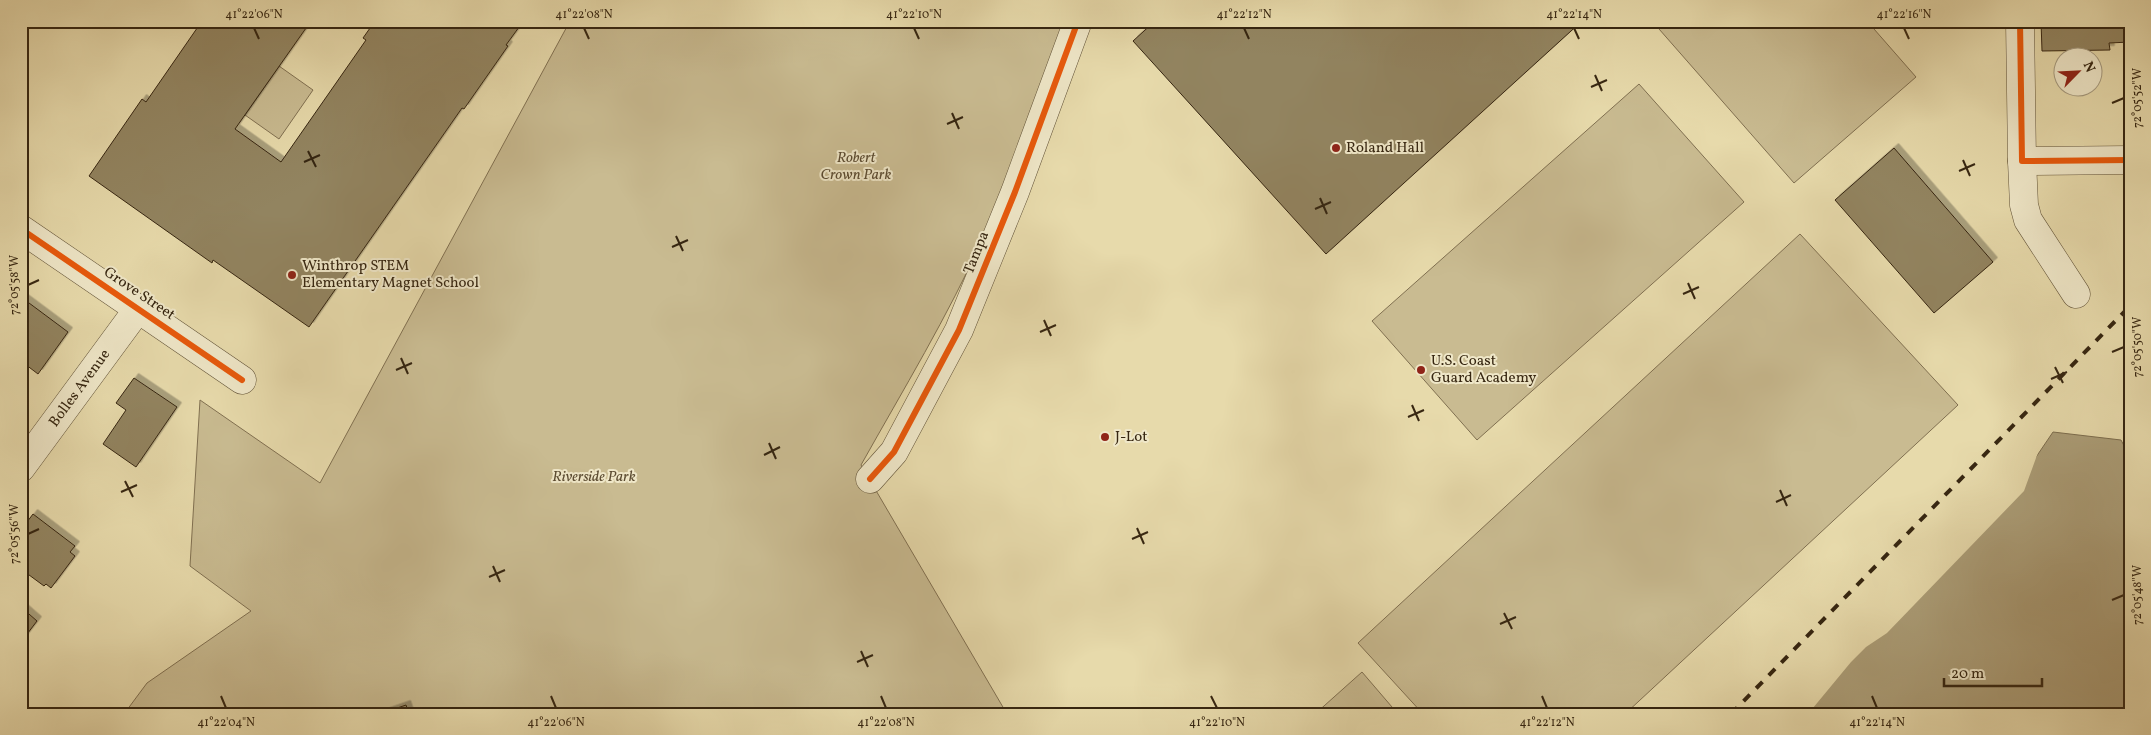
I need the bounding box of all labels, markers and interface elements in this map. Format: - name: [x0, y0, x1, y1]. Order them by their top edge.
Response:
- text: 41°22'06"N: [225, 7, 283, 23]
- text: 41°22'08"N: [555, 7, 613, 23]
- text: 41°22'10"N: [886, 7, 942, 23]
- text: 41°22'12"N: [1216, 7, 1272, 23]
- text: 41°22'14"N: [1546, 7, 1602, 23]
- text: 41°22'16"N: [1877, 7, 1932, 23]
- north arrow: [2054, 48, 2104, 98]
- text: N: [2078, 59, 2099, 76]
- text: 72°05'52"W: [2130, 68, 2146, 128]
- place label: Roland Hall: [1346, 138, 1424, 159]
- marker: Roland Hall: [1330, 142, 1342, 154]
- park label: Robert Crown Park: [821, 148, 891, 186]
- street label: Tampa: [959, 228, 995, 278]
- text: 72°05'58"W: [7, 255, 23, 315]
- place label: Winthrop STEM Elementary Magnet School: [302, 256, 479, 294]
- street label: Grove Street: [99, 262, 179, 326]
- marker: Winthrop STEM Elementary Magnet School: [286, 269, 298, 281]
- text: 72°05'50"W: [2130, 317, 2146, 377]
- street label: Bolles Avenue: [44, 345, 115, 431]
- place label: U.S. Coast Guard Academy: [1431, 351, 1536, 389]
- marker: U.S. Coast Guard Academy: [1415, 364, 1427, 376]
- place label: J-Lot: [1115, 427, 1147, 448]
- marker: J-Lot: [1099, 431, 1111, 443]
- park label: Riverside Park: [552, 467, 636, 488]
- text: 72°05'56"W: [7, 504, 23, 564]
- text: 72°05'48"W: [2130, 565, 2146, 625]
- scale bar: [1944, 655, 2041, 687]
- text: 20 m: [1951, 664, 1984, 685]
- text: 41°22'04"N: [197, 715, 255, 731]
- text: 41°22'06"N: [527, 715, 585, 731]
- text: 41°22'08"N: [857, 715, 915, 731]
- text: 41°22'10"N: [1189, 715, 1245, 731]
- text: 41°22'12"N: [1519, 715, 1575, 731]
- text: 41°22'14"N: [1849, 715, 1905, 731]

